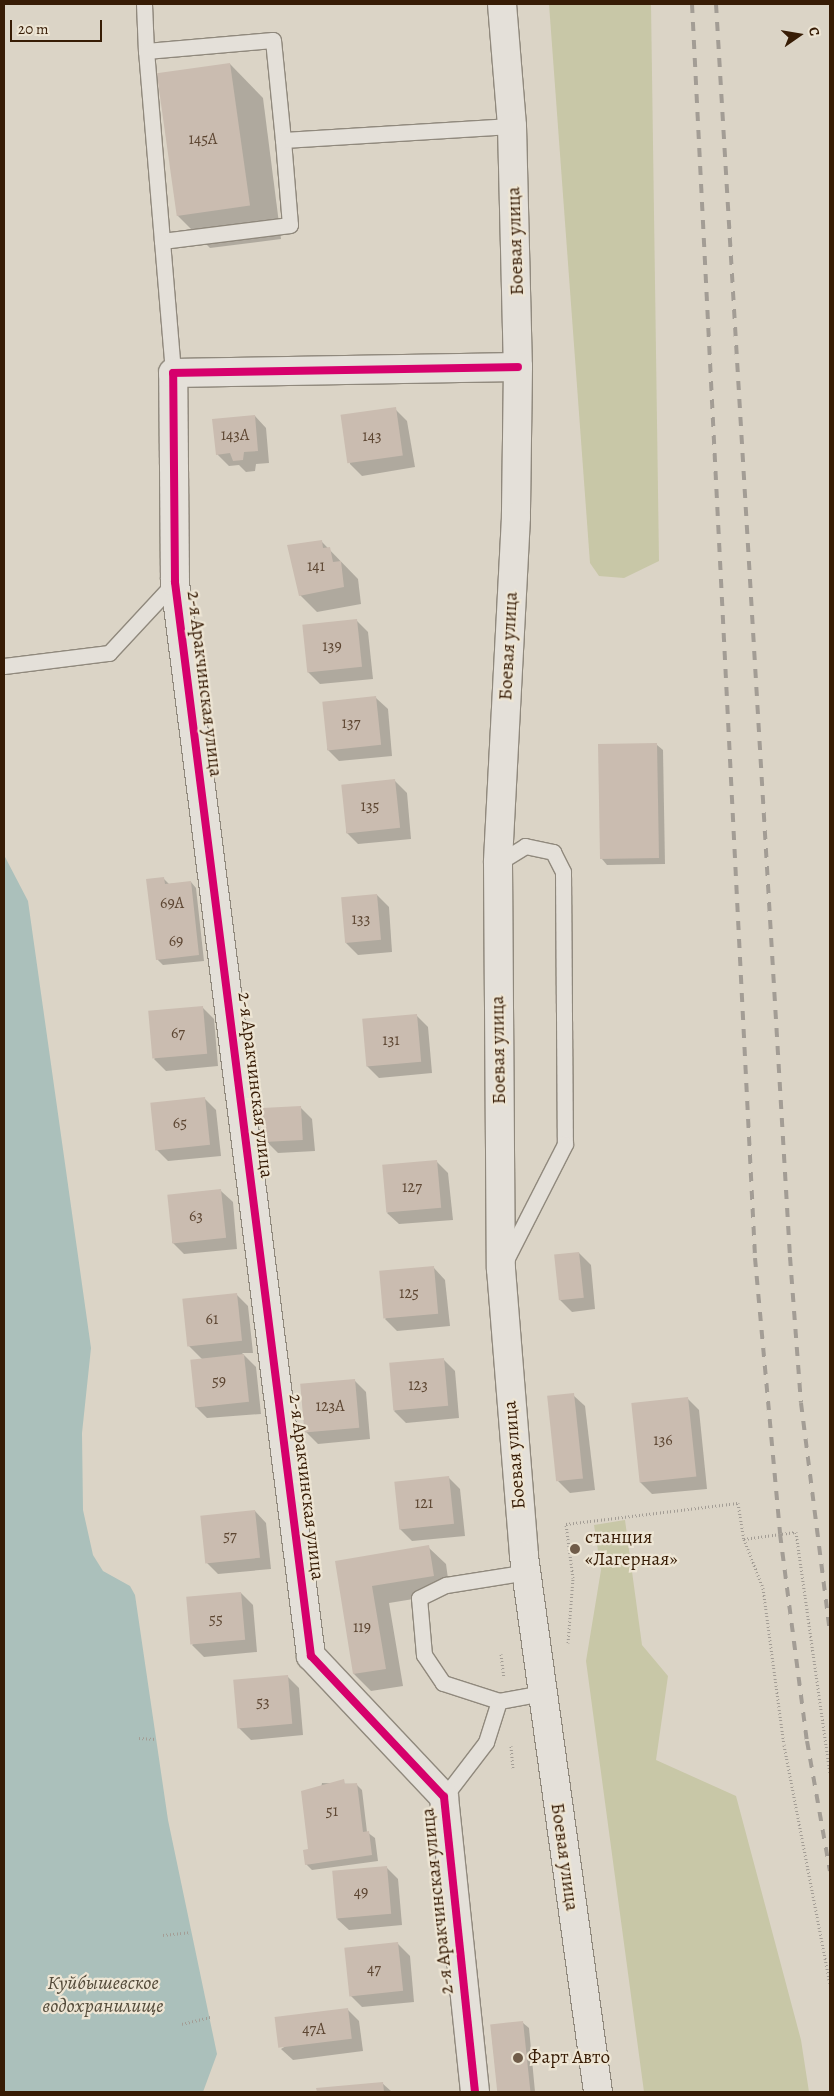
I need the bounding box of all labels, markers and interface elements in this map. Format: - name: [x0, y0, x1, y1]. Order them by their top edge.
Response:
- scale bar: [12, 10, 105, 42]
- north arrow: [774, 10, 824, 60]
- text: 20 m: [18, 19, 49, 39]
- text: С: [804, 25, 824, 38]
- house number: 145А: [189, 129, 217, 149]
- street label: Боевая улица: [503, 186, 529, 296]
- house number: 143А: [221, 425, 249, 445]
- house number: 143: [362, 426, 382, 446]
- house number: 141: [307, 556, 325, 576]
- street label: 2-я Аракчинская улица: [181, 590, 227, 778]
- street label: Боевая улица: [495, 591, 523, 701]
- house number: 139: [322, 636, 342, 656]
- house number: 137: [342, 713, 360, 733]
- house number: 135: [360, 796, 380, 816]
- house number: 69А: [160, 893, 184, 913]
- house number: 133: [352, 909, 370, 929]
- house number: 69: [169, 931, 183, 951]
- street label: 2-я Аракчинская улица: [232, 991, 278, 1179]
- street label: Боевая улица: [487, 995, 511, 1105]
- house number: 67: [171, 1023, 185, 1043]
- house number: 131: [382, 1030, 400, 1050]
- house number: 65: [173, 1113, 187, 1133]
- house number: 127: [402, 1177, 422, 1197]
- house number: 63: [189, 1206, 203, 1226]
- house number: 125: [399, 1283, 419, 1303]
- house number: 61: [206, 1309, 218, 1329]
- house number: 59: [212, 1371, 226, 1391]
- house number: 123: [408, 1375, 428, 1395]
- street label: 2-я Аракчинская улица: [283, 1393, 329, 1581]
- house number: 123А: [315, 1396, 345, 1416]
- street label: Боевая улица: [499, 1400, 531, 1510]
- house number: 136: [653, 1430, 673, 1450]
- house number: 121: [415, 1493, 433, 1513]
- house number: 57: [223, 1526, 237, 1546]
- place label: станция «Лагерная»: [585, 1527, 678, 1571]
- marker: станция «Лагерная»: [569, 1543, 581, 1555]
- house number: 55: [209, 1609, 223, 1629]
- house number: 119: [353, 1617, 371, 1637]
- house number: 53: [256, 1692, 270, 1712]
- house number: 51: [326, 1801, 338, 1821]
- street label: Боевая улица: [545, 1802, 583, 1912]
- street label: 2-я Аракчинская улица: [417, 1807, 459, 1995]
- house number: 49: [354, 1882, 368, 1902]
- house number: 47: [367, 1959, 381, 1979]
- water label: Куйбышевское водохранилище: [43, 1970, 163, 2017]
- house number: 47А: [302, 2019, 326, 2039]
- place label: Фарт Авто: [528, 2047, 610, 2069]
- marker: Фарт Авто: [512, 2052, 524, 2064]

